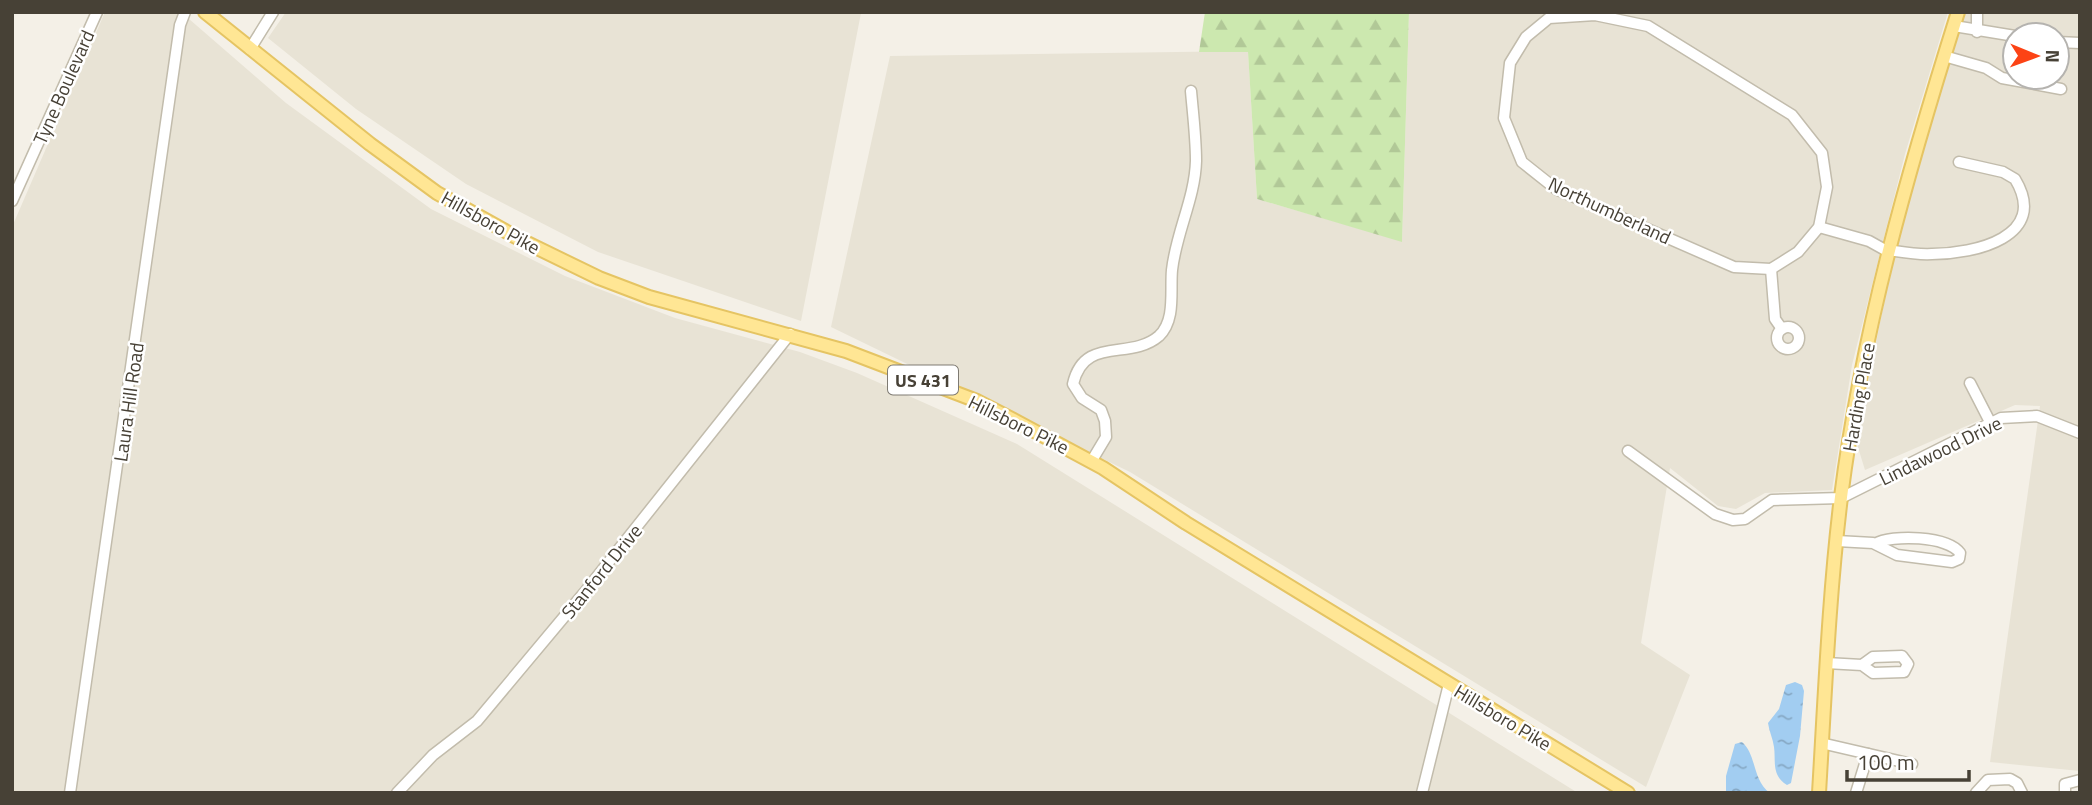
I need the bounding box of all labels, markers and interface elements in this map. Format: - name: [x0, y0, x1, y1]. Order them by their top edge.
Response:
- north arrow: [2001, 21, 2071, 91]
- street label: Tyne Boulevard: [25, 25, 101, 149]
- text: N: [2039, 49, 2068, 63]
- street label: Northumberland: [1544, 169, 1676, 251]
- street label: Hillsboro Pike: [436, 183, 546, 261]
- street label: Harding Place: [1834, 340, 1882, 454]
- street label: Laura Hill Road: [105, 341, 151, 463]
- road number: US 431: [888, 366, 958, 394]
- street label: Hillsboro Pike: [964, 387, 1074, 461]
- street label: Lindawood Drive: [1874, 408, 2006, 492]
- street label: Stanford Drive: [554, 517, 648, 625]
- street label: Hillsboro Pike: [1449, 676, 1557, 758]
- scale bar: [1847, 738, 1969, 782]
- text: 100 m: [1857, 746, 1914, 778]

